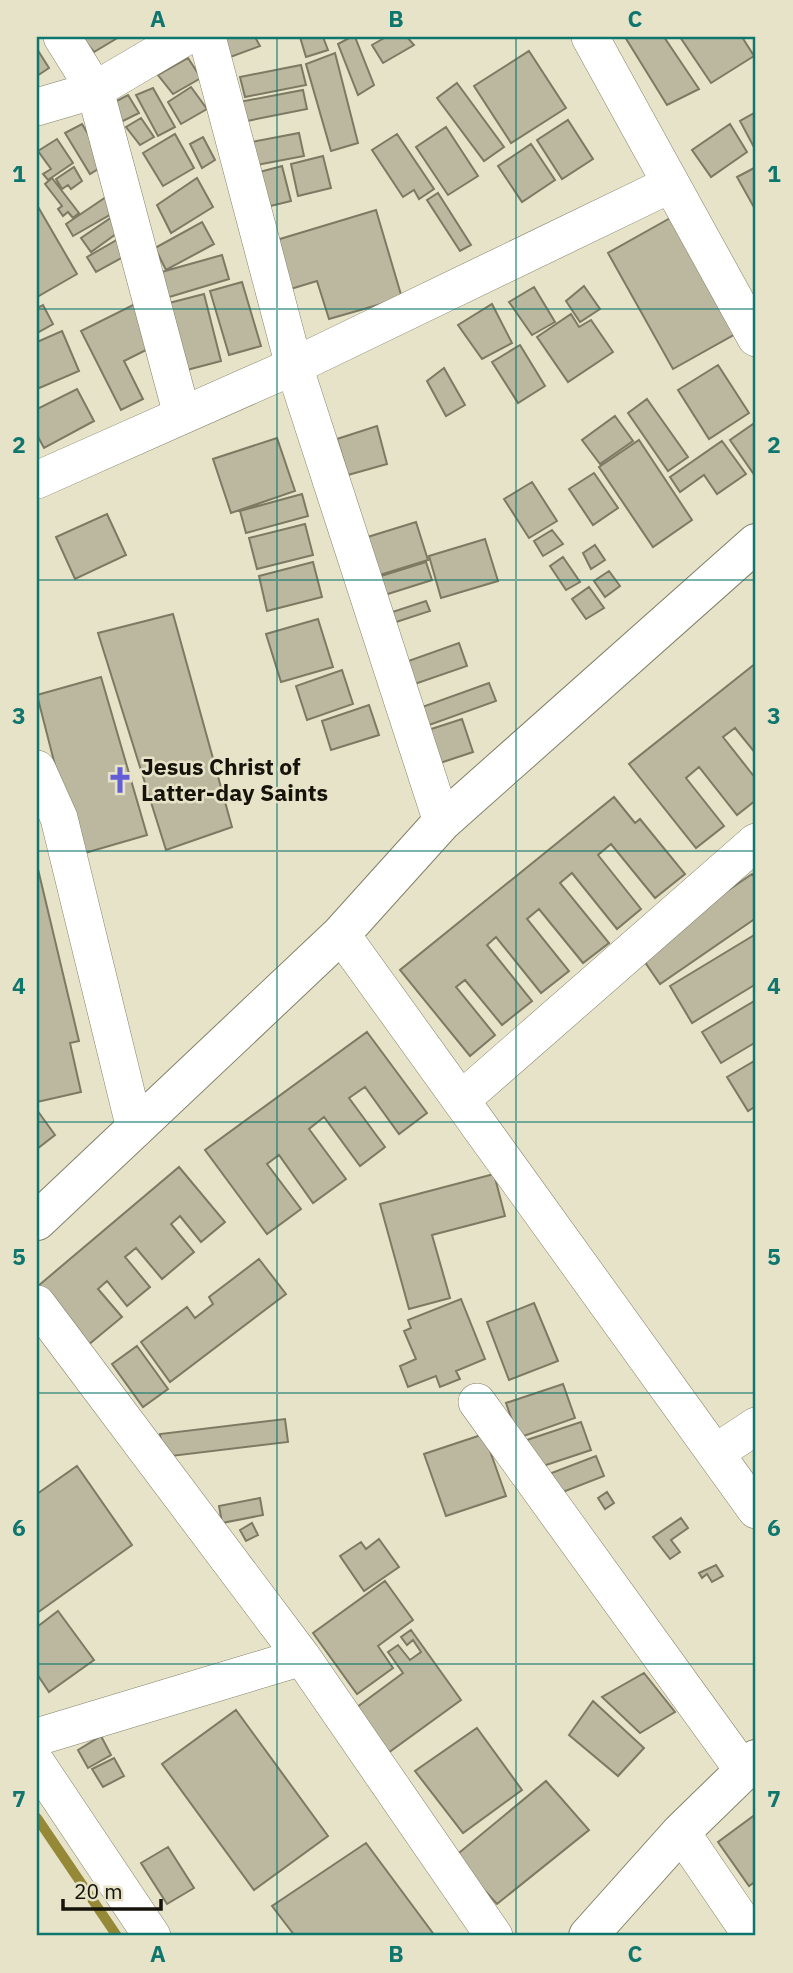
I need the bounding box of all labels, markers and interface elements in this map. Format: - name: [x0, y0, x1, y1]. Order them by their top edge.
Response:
- text: A: [150, 3, 166, 33]
- text: B: [388, 3, 404, 33]
- text: C: [628, 3, 643, 33]
- text: 1: [12, 158, 26, 188]
- text: 1: [767, 158, 781, 188]
- text: 2: [12, 429, 26, 459]
- text: 2: [767, 429, 781, 459]
- text: 3: [12, 700, 26, 730]
- text: 3: [767, 700, 781, 730]
- place label: Jesus Christ of Latter-day Saints: [141, 751, 328, 807]
- church icon: Jesus Christ of Latter-day Saints: [105, 765, 135, 795]
- text: 4: [12, 970, 26, 1000]
- text: 4: [767, 970, 781, 1000]
- text: 5: [12, 1241, 26, 1271]
- text: 5: [767, 1241, 781, 1271]
- text: 6: [12, 1512, 26, 1542]
- text: 6: [767, 1512, 781, 1542]
- text: 7: [12, 1783, 26, 1813]
- text: 7: [767, 1783, 781, 1813]
- scale bar: [63, 1868, 161, 1912]
- text: 20 m: [74, 1877, 123, 1905]
- text: A: [150, 1938, 166, 1968]
- text: B: [388, 1938, 404, 1968]
- text: C: [628, 1938, 643, 1968]

